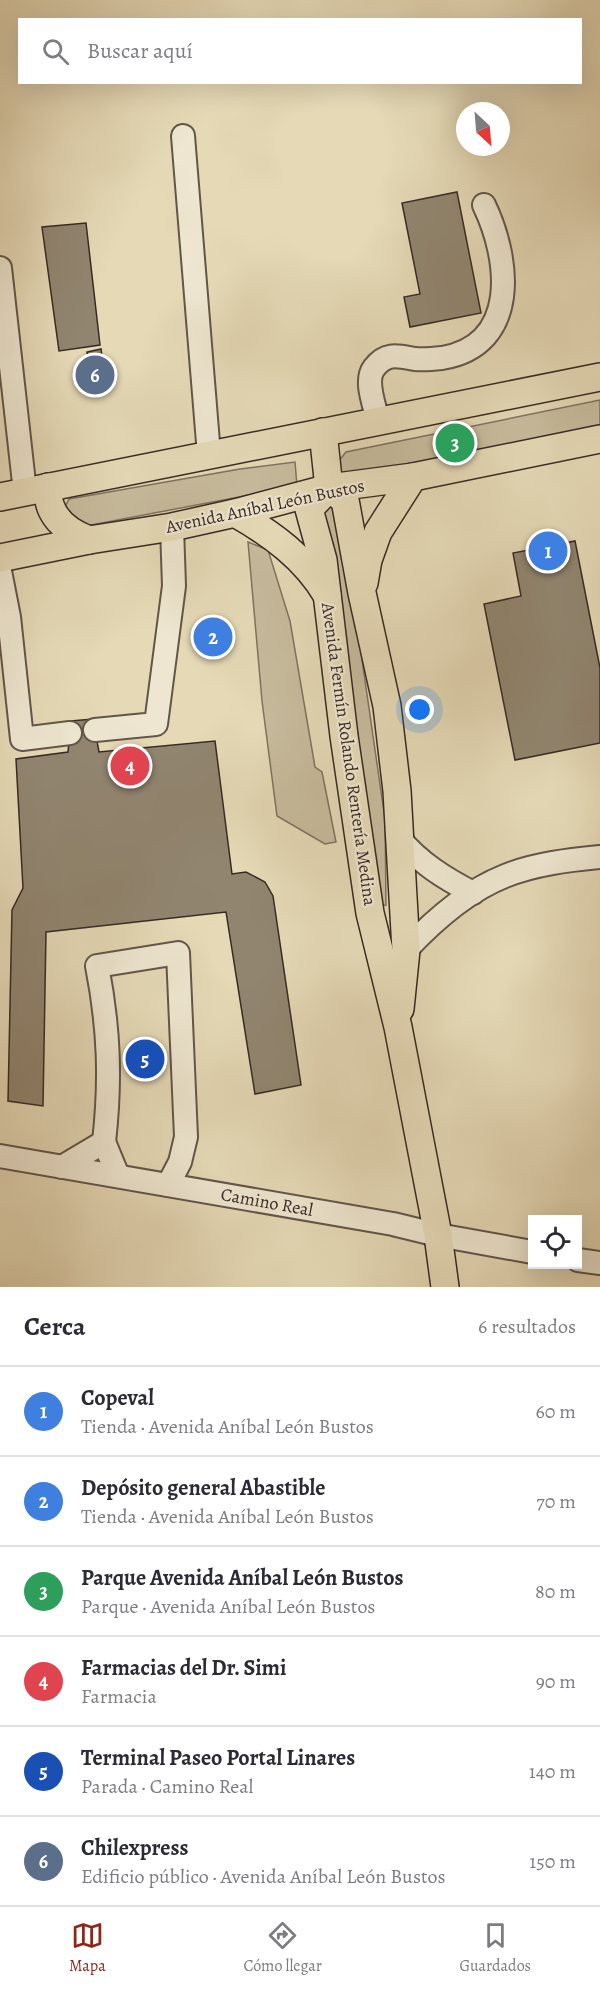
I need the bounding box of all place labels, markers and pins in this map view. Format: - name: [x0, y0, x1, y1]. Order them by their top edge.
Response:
- pin: 6: [76, 352, 115, 398]
- pin: 3: [436, 420, 474, 466]
- pin: 1: [528, 528, 568, 574]
- pin: 2: [194, 614, 232, 660]
- pin: 4: [110, 744, 150, 789]
- pin: 5: [126, 1036, 164, 1082]

